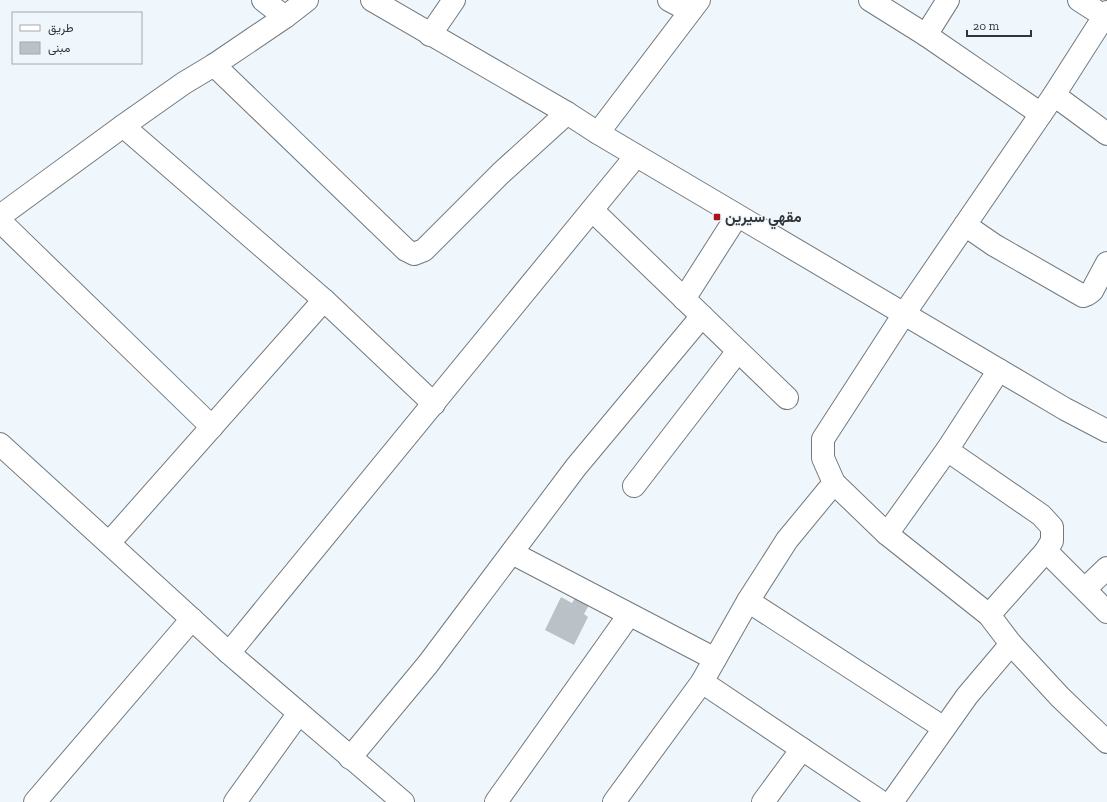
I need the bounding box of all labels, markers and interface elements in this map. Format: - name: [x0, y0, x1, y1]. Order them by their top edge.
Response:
- legend: [12, 12, 142, 64]
- scale bar: [967, 12, 1031, 38]
- text: 20 m: [973, 19, 1000, 33]
- text: طريق: [48, 21, 74, 36]
- text: مبنى: [48, 41, 70, 56]
- place label: مقهي سيرين: [725, 208, 802, 230]
- marker: مقهي سيرين: [712, 212, 722, 222]

